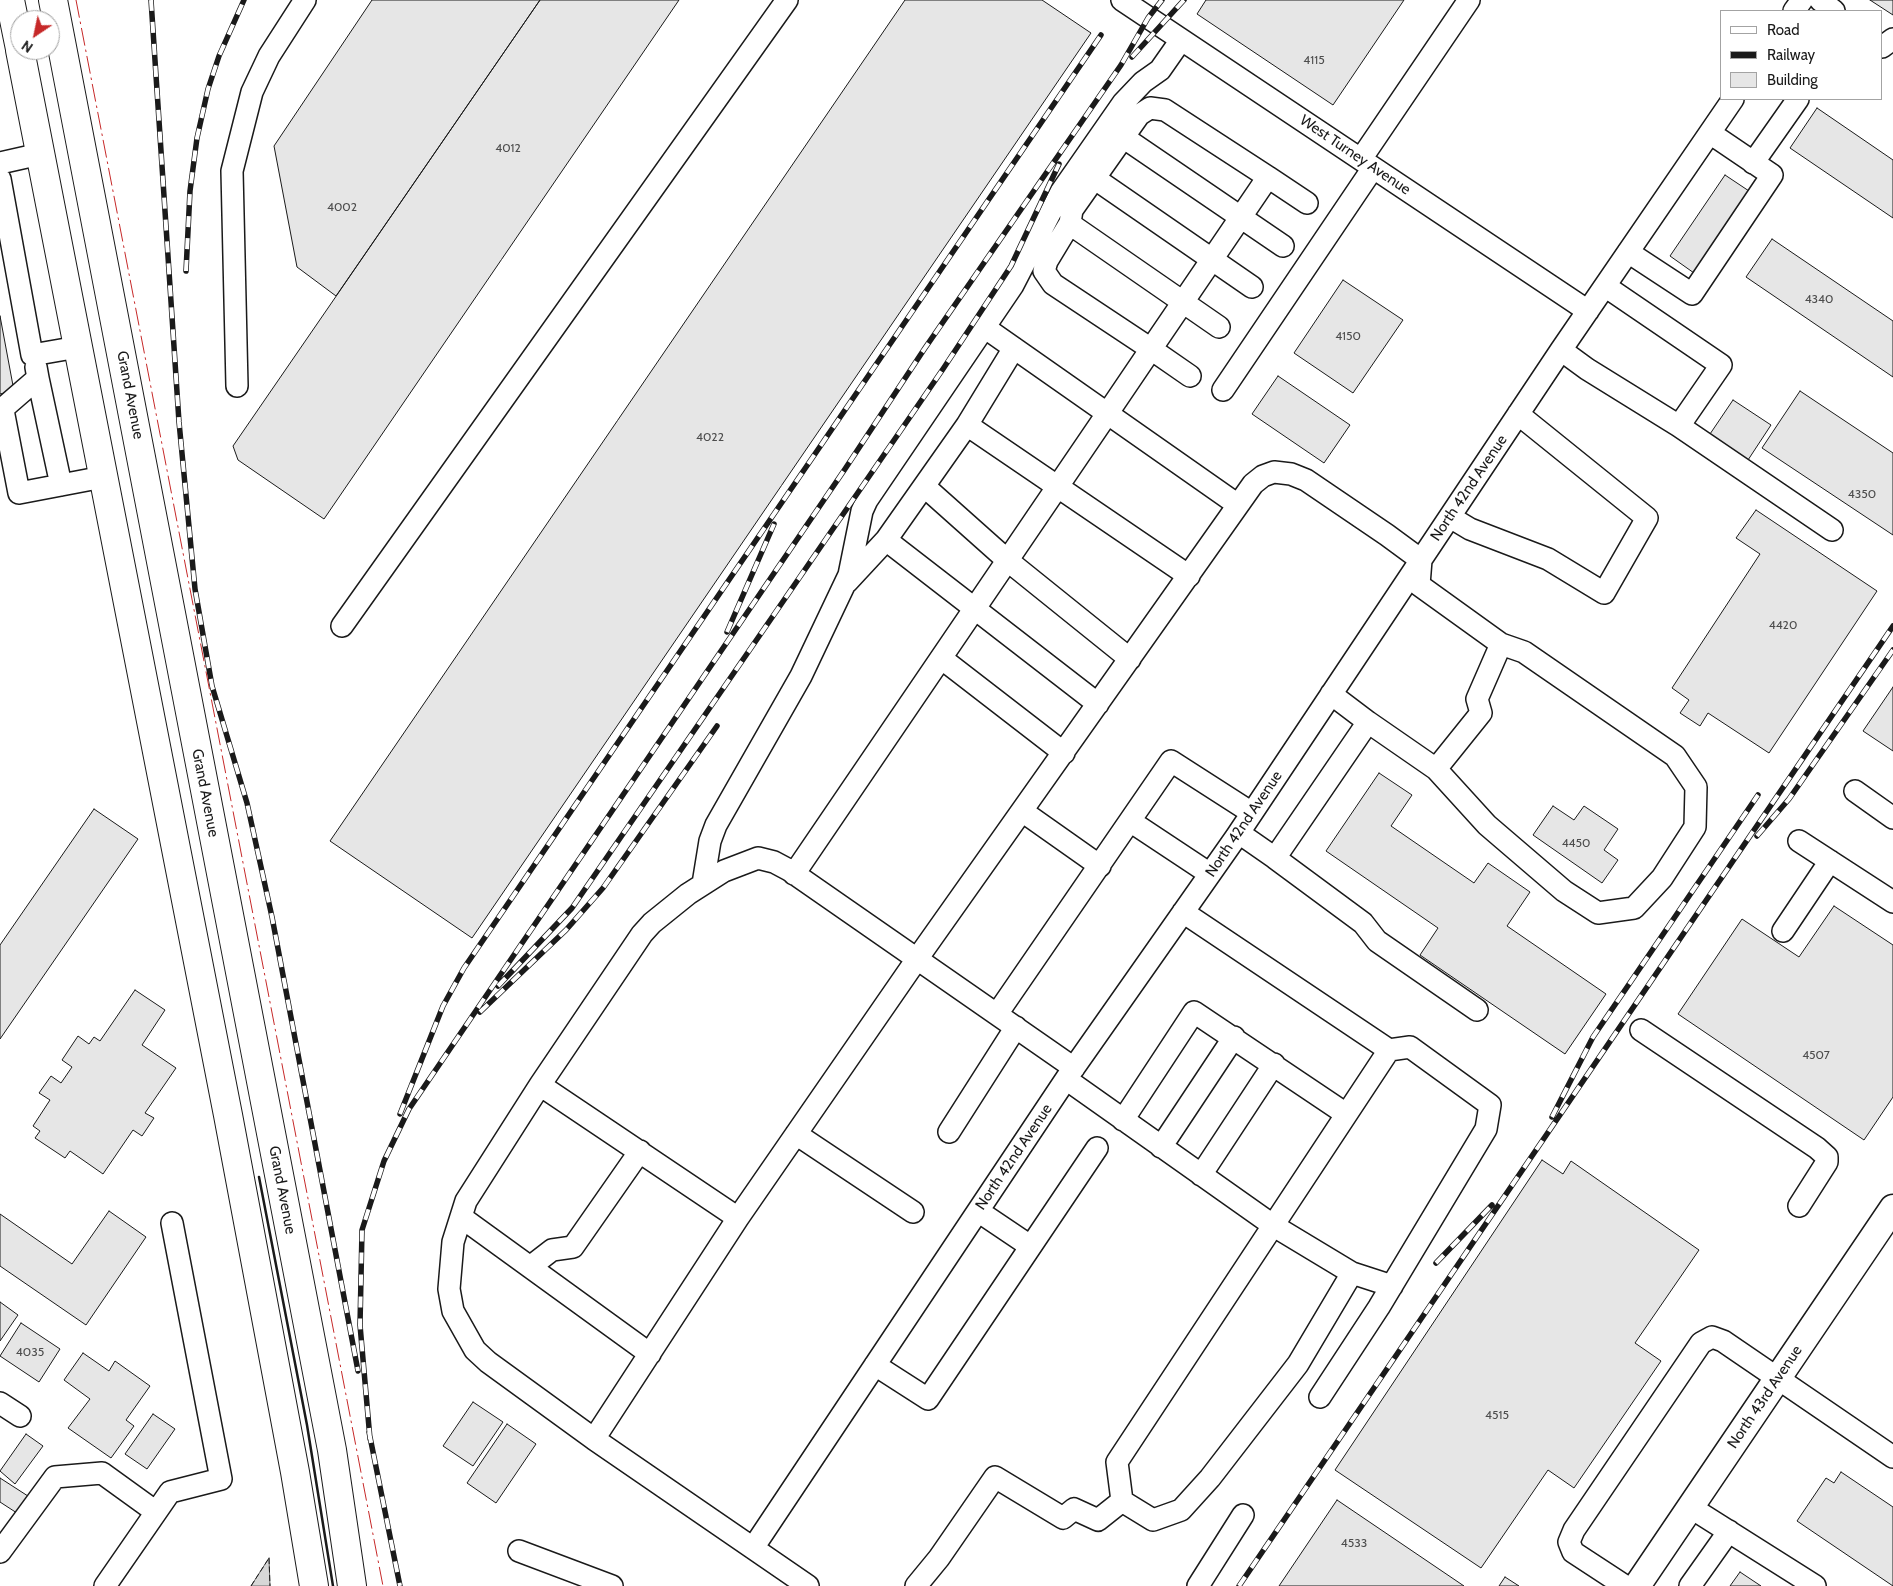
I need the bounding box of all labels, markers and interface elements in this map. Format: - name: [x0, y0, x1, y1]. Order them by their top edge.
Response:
- north arrow: [10, 10, 60, 60]
- legend: [1720, 10, 1883, 100]
- text: Road: [1767, 21, 1800, 39]
- text: N: [18, 36, 36, 57]
- text: Railway: [1767, 46, 1815, 64]
- house number: 4115: [1303, 53, 1325, 67]
- text: Building: [1767, 71, 1818, 89]
- street label: West Turney Avenue: [1296, 111, 1414, 199]
- house number: 4012: [495, 141, 521, 155]
- house number: 4002: [327, 200, 357, 214]
- house number: 4340: [1805, 292, 1833, 306]
- house number: 4150: [1335, 329, 1361, 343]
- street label: Grand Avenue: [113, 349, 147, 441]
- house number: 4022: [696, 430, 724, 444]
- street label: North 42nd Avenue: [1427, 432, 1511, 544]
- house number: 4350: [1848, 487, 1876, 501]
- house number: 4420: [1769, 618, 1797, 632]
- street label: Grand Avenue: [188, 747, 222, 839]
- street label: North 42nd Avenue: [1202, 768, 1286, 880]
- house number: 4450: [1562, 836, 1590, 850]
- house number: 4507: [1802, 1048, 1830, 1062]
- street label: North 42nd Avenue: [972, 1101, 1056, 1213]
- street label: Grand Avenue: [265, 1144, 299, 1236]
- street label: North 43rd Avenue: [1724, 1342, 1806, 1452]
- house number: 4035: [16, 1345, 44, 1359]
- house number: 4515: [1485, 1408, 1509, 1422]
- house number: 4533: [1341, 1536, 1367, 1550]

